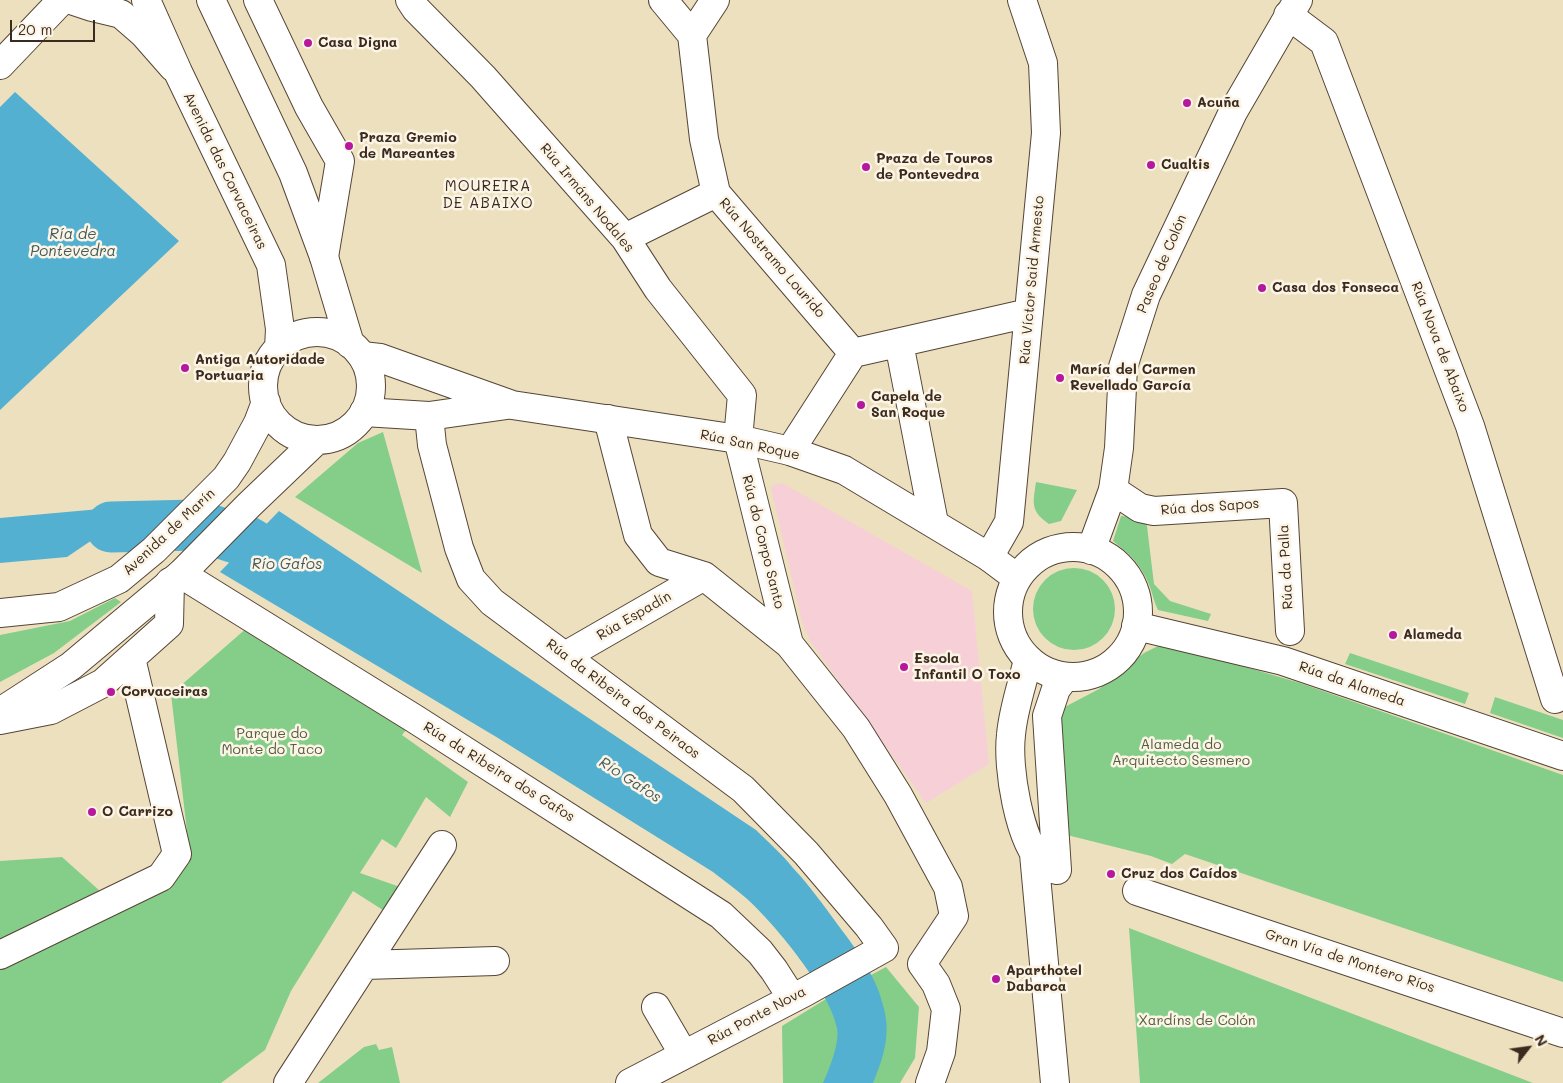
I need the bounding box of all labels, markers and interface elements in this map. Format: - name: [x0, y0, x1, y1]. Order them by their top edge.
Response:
- scale bar: [12, 10, 98, 42]
- text: 20 m: [18, 19, 52, 39]
- place label: Casa Digna: [318, 35, 397, 51]
- marker: Casa Digna: [302, 37, 314, 49]
- street label: Avenida das Corvaceiras: [180, 90, 270, 252]
- place label: Acuña: [1197, 95, 1240, 111]
- marker: Acuña: [1181, 97, 1193, 109]
- place label: Praza Gremio de Mareantes: [359, 130, 457, 162]
- marker: Praza Gremio de Mareantes: [343, 140, 355, 152]
- street label: Rúa Irmáns Nodales: [536, 140, 638, 256]
- place label: Praza de Touros de Pontevedra: [876, 151, 993, 184]
- place label: Cualtis: [1161, 157, 1210, 173]
- marker: Cualtis: [1145, 159, 1157, 171]
- marker: Praza de Touros de Pontevedra: [860, 161, 872, 173]
- district label: MOUREIRA DE ABAIXO: [441, 177, 535, 212]
- street label: Rúa Nostramo Lourido: [715, 195, 829, 321]
- street label: Rúa Víctor Said Armesto: [1016, 195, 1048, 365]
- street label: Paseo de Colón: [1134, 212, 1190, 316]
- water label: Ría de Pontevedra: [30, 225, 116, 260]
- place label: Casa dos Fonseca: [1272, 280, 1399, 296]
- street label: Rúa Nova de Abaixo: [1407, 280, 1473, 414]
- marker: Casa dos Fonseca: [1256, 282, 1268, 294]
- place label: Antiga Autoridade Portuaria: [195, 352, 325, 384]
- marker: Antiga Autoridade Portuaria: [179, 362, 191, 374]
- place label: María del Carmen Revellado García: [1070, 362, 1196, 394]
- marker: María del Carmen Revellado García: [1054, 372, 1066, 384]
- place label: Capela de San Roque: [871, 389, 945, 422]
- marker: Capela de San Roque: [855, 399, 867, 411]
- street label: Rúa San Roque: [699, 426, 801, 464]
- street label: Rúa do Corpo Santo: [738, 473, 788, 611]
- street label: Avenida de Marín: [120, 485, 218, 579]
- street label: Rúa dos Sapos: [1160, 495, 1260, 519]
- street label: Rúa da Palla: [1275, 524, 1297, 610]
- water label: Río Gafos: [252, 555, 322, 573]
- street label: Rúa Espadín: [594, 588, 674, 644]
- place label: Alameda: [1403, 627, 1462, 643]
- marker: Alameda: [1387, 629, 1399, 641]
- street label: Rúa da Ribeira dos Peiraos: [543, 636, 703, 762]
- place label: Escola Infantil O Toxo: [914, 651, 1021, 684]
- street label: Rúa da Alameda: [1297, 658, 1407, 710]
- marker: Escola Infantil O Toxo: [898, 661, 910, 673]
- place label: Corvaceiras: [121, 684, 208, 700]
- marker: Corvaceiras: [105, 686, 117, 698]
- street label: Rúa da Ribeira dos Gafos: [420, 718, 578, 826]
- park label: Parque do Monte do Taco: [221, 726, 323, 759]
- park label: Alameda do Arquitecto Sesmero: [1112, 737, 1250, 770]
- water label: Río Gafos: [596, 753, 664, 807]
- place label: O Carrizo: [102, 804, 173, 820]
- marker: O Carrizo: [86, 806, 98, 818]
- place label: Cruz dos Caídos: [1121, 866, 1237, 882]
- marker: Cruz dos Caídos: [1105, 868, 1117, 880]
- street label: Gran Vía de Montero Ríos: [1263, 926, 1437, 996]
- place label: Aparthotel Dabarca: [1006, 963, 1082, 996]
- marker: Aparthotel Dabarca: [990, 973, 1002, 985]
- street label: Rúa Ponte Nova: [705, 983, 809, 1049]
- park label: Xardíns de Colón: [1138, 1013, 1256, 1029]
- north arrow: [1503, 1023, 1553, 1073]
- text: N: [1531, 1031, 1552, 1050]

